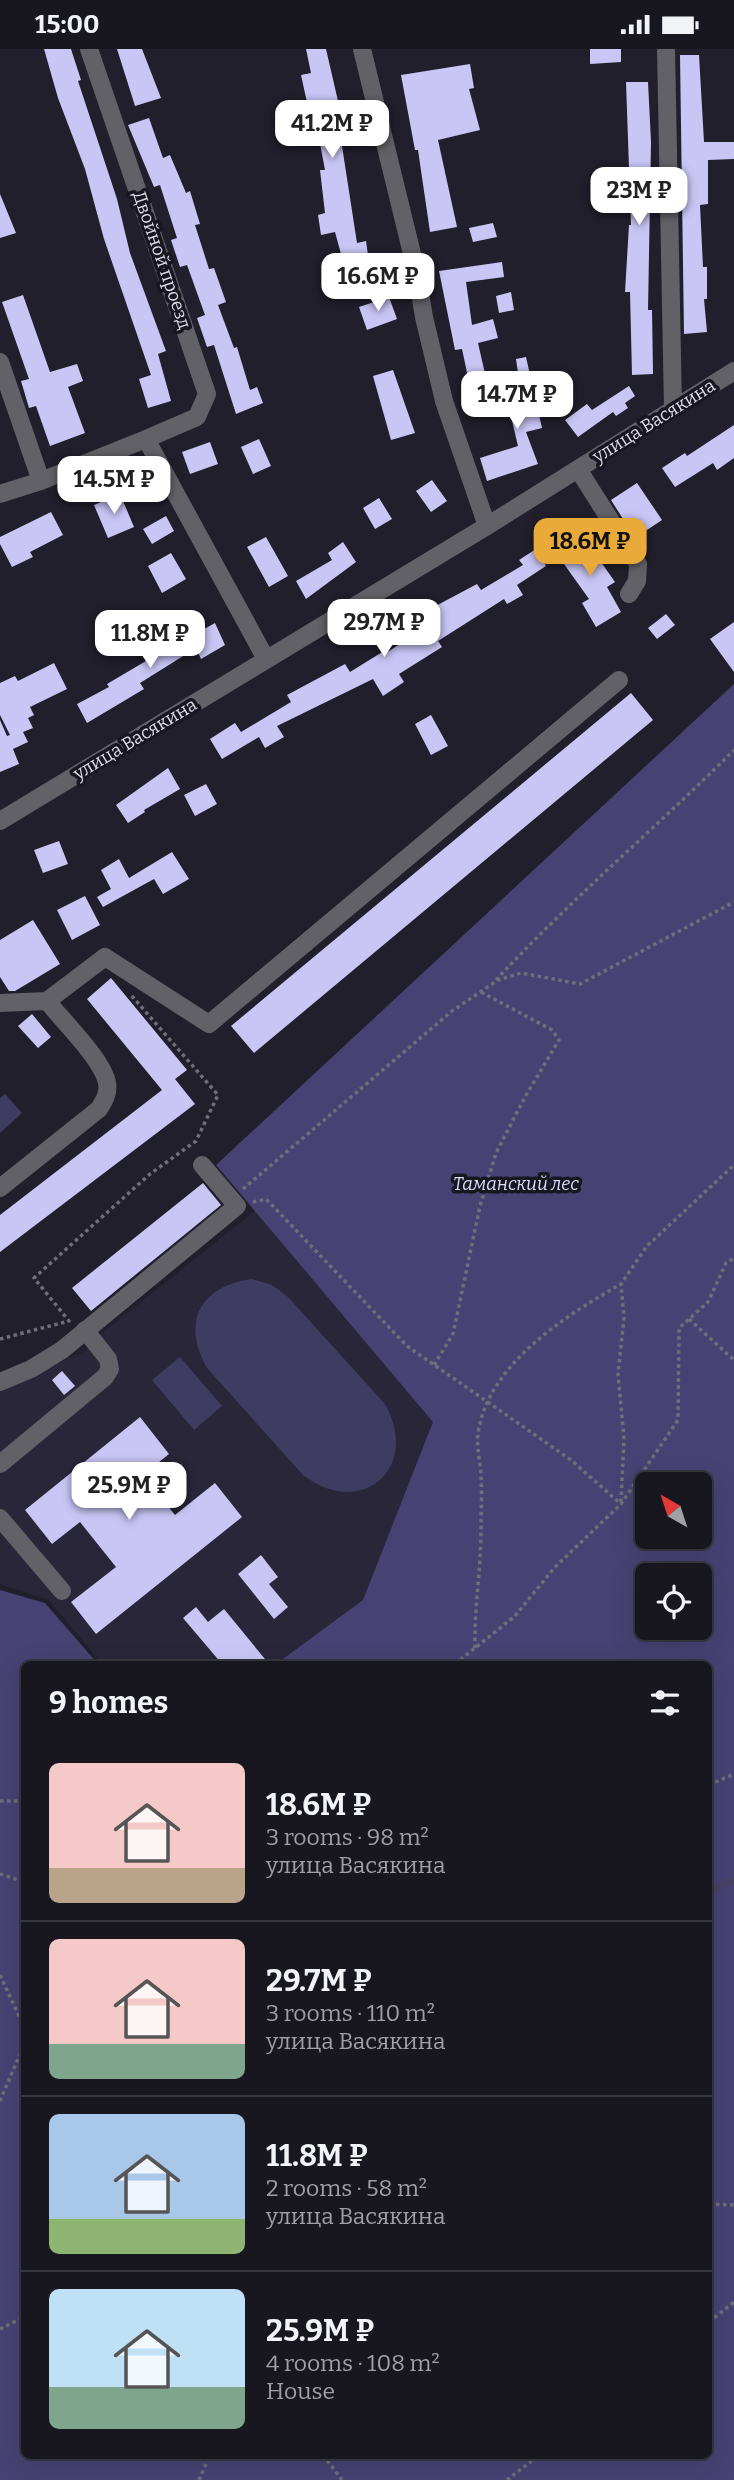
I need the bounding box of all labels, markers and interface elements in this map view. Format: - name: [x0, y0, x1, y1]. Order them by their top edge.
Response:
- text: 15:00: [35, 9, 100, 40]
- pin: 41.2M ₽: [267, 101, 397, 160]
- text: 41.2M ₽: [291, 109, 373, 137]
- pin: 23M ₽: [590, 167, 688, 227]
- text: 23M ₽: [606, 176, 672, 204]
- street label: Двойной проезд: [128, 188, 196, 332]
- pin: 16.6M ₽: [313, 253, 443, 313]
- text: 16.6M ₽: [337, 262, 419, 290]
- pin: 14.7M ₽: [452, 371, 582, 431]
- street label: улица Васякина: [588, 374, 720, 468]
- text: 14.7M ₽: [477, 380, 557, 408]
- pin: 14.5M ₽: [49, 456, 179, 516]
- text: 14.5M ₽: [73, 465, 155, 493]
- pin: 18.6M ₽: [525, 519, 655, 578]
- text: 18.6M ₽: [550, 527, 630, 555]
- pin: 29.7M ₽: [319, 599, 449, 659]
- text: 29.7M ₽: [343, 608, 425, 636]
- pin: 11.8M ₽: [85, 611, 215, 670]
- text: 11.8M ₽: [111, 619, 189, 647]
- street label: улица Васякина: [68, 693, 201, 785]
- park label: Таманский лес: [453, 1173, 579, 1195]
- pin: 25.9M ₽: [64, 1463, 194, 1522]
- text: 25.9M ₽: [87, 1471, 171, 1499]
- north arrow: [635, 1472, 712, 1549]
- map controls: [635, 1472, 712, 1640]
- button: locate: [635, 1563, 712, 1640]
- icon: filters: [646, 1684, 684, 1722]
- text: 9 homes: [49, 1685, 168, 1721]
- text: 18.6M ₽: [266, 1787, 371, 1823]
- icon: home: [105, 1791, 189, 1875]
- text: 3 rooms · 98 m²: [266, 1823, 429, 1851]
- text: улица Васякина: [266, 1851, 445, 1879]
- text: 29.7M ₽: [266, 1963, 372, 1999]
- icon: home: [105, 1967, 189, 2051]
- text: 3 rooms · 110 m²: [266, 1999, 435, 2027]
- text: улица Васякина: [266, 2027, 445, 2055]
- text: 11.8M ₽: [266, 2138, 368, 2174]
- icon: home: [105, 2142, 189, 2226]
- text: 2 rooms · 58 m²: [266, 2174, 427, 2202]
- text: улица Васякина: [266, 2202, 445, 2230]
- text: 25.9M ₽: [266, 2313, 374, 2349]
- icon: home: [105, 2317, 189, 2401]
- text: 4 rooms · 108 m²: [266, 2349, 440, 2377]
- text: House: [266, 2377, 335, 2405]

